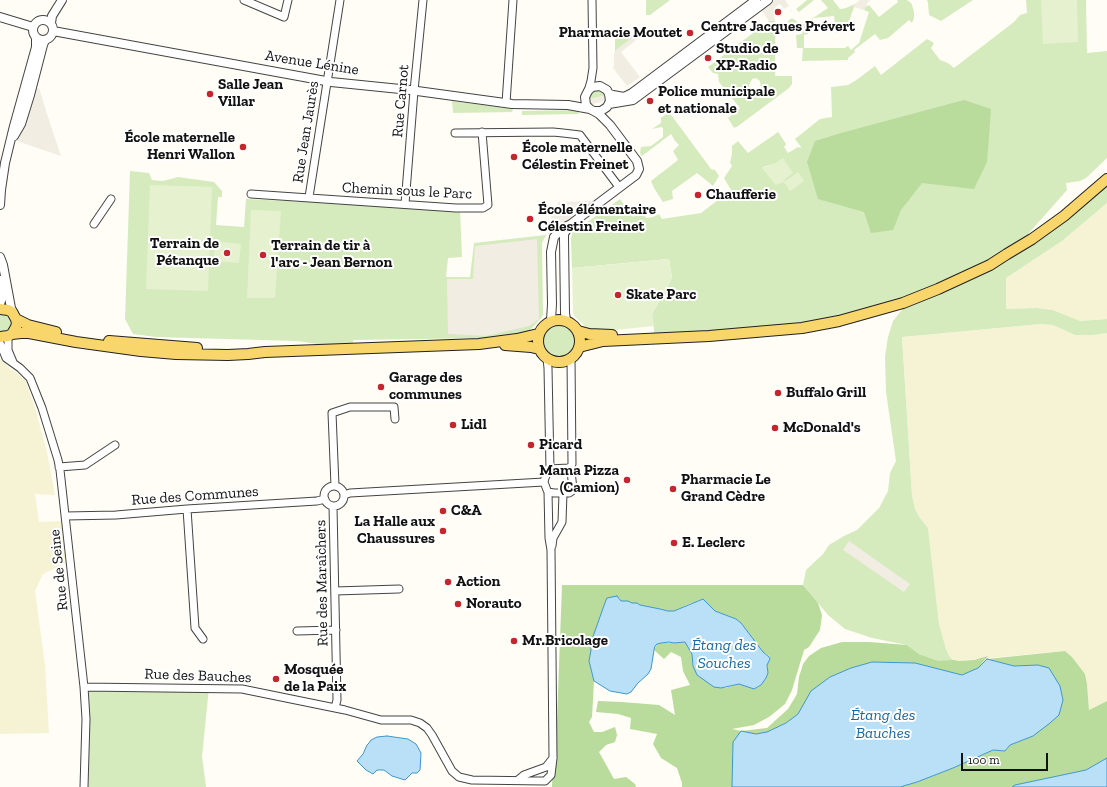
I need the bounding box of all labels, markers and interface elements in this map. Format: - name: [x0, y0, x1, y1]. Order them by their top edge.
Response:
- marker: Centre Jacques Prévert: [773, 7, 783, 17]
- place label: Centre Jacques Prévert: [701, 18, 855, 36]
- place label: Pharmacie Moutet: [559, 24, 682, 42]
- marker: Pharmacie Moutet: [685, 28, 695, 38]
- place label: Studio de XP-Radio: [716, 40, 779, 75]
- street label: Avenue Lénine: [264, 47, 360, 79]
- marker: Studio de XP-Radio: [703, 53, 713, 63]
- street label: Rue Carnot: [389, 64, 413, 138]
- place label: Salle Jean Villar: [218, 76, 283, 111]
- street label: Rue Jean Jaurès: [289, 80, 323, 184]
- place label: Police municipale et nationale: [658, 83, 775, 118]
- marker: Salle Jean Villar: [205, 89, 215, 99]
- marker: Police municipale et nationale: [645, 96, 655, 106]
- place label: École maternelle Henri Wallon: [124, 129, 235, 164]
- place label: École maternelle Célestin Freinet: [522, 139, 633, 174]
- marker: École maternelle Henri Wallon: [238, 142, 248, 152]
- marker: École maternelle Célestin Freinet: [509, 152, 519, 162]
- street label: Chemin sous le Parc: [341, 179, 473, 203]
- place label: Chaufferie: [706, 186, 776, 204]
- marker: Chaufferie: [693, 190, 703, 200]
- place label: École élémentaire Célestin Freinet: [538, 201, 656, 236]
- marker: École élémentaire Célestin Freinet: [525, 214, 535, 224]
- place label: Terrain de Pétanque: [150, 235, 219, 270]
- place label: Terrain de tir à l'arc - Jean Bernon: [271, 237, 392, 272]
- marker: Terrain de Pétanque: [222, 248, 232, 258]
- marker: Terrain de tir à l'arc - Jean Bernon: [258, 250, 268, 260]
- place label: Skate Parc: [626, 286, 696, 304]
- marker: Skate Parc: [613, 290, 623, 300]
- place label: Garage des communes: [389, 369, 462, 404]
- marker: Garage des communes: [376, 382, 386, 392]
- place label: Buffalo Grill: [786, 384, 866, 402]
- marker: Buffalo Grill: [773, 388, 783, 398]
- place label: Lidl: [461, 416, 487, 434]
- place label: McDonald's: [783, 419, 861, 437]
- marker: Lidl: [448, 420, 458, 430]
- marker: McDonald's: [770, 423, 780, 433]
- place label: Picard: [539, 436, 582, 454]
- marker: Picard: [526, 440, 536, 450]
- place label: Mama Pizza (Camion): [539, 462, 619, 497]
- place label: Pharmacie Le Grand Cèdre: [681, 471, 771, 506]
- marker: Mama Pizza (Camion): [622, 475, 632, 485]
- street label: Rue des Communes: [131, 483, 259, 509]
- marker: Pharmacie Le Grand Cèdre: [668, 484, 678, 494]
- place label: C&A: [451, 502, 481, 520]
- marker: C&A: [438, 506, 448, 516]
- place label: La Halle aux Chaussures: [354, 513, 435, 548]
- street label: Rue des Maraîchers: [312, 520, 332, 646]
- marker: La Halle aux Chaussures: [438, 526, 448, 536]
- street label: Rue de Seine: [46, 528, 72, 612]
- place label: E. Leclerc: [682, 534, 745, 552]
- marker: E. Leclerc: [669, 538, 679, 548]
- place label: Action: [456, 573, 500, 591]
- marker: Action: [443, 577, 453, 587]
- place label: Norauto: [466, 595, 522, 613]
- marker: Norauto: [453, 599, 463, 609]
- place label: Mr.Bricolage: [522, 632, 608, 650]
- water label: Étang des Souches: [692, 635, 756, 673]
- marker: Mr.Bricolage: [509, 636, 519, 646]
- place label: Mosquée de la Paix: [284, 661, 346, 696]
- street label: Rue des Bauches: [144, 665, 252, 687]
- marker: Mosquée de la Paix: [271, 674, 281, 684]
- water label: Étang des Bauches: [851, 705, 915, 743]
- scale bar: [963, 745, 1050, 771]
- text: 100 m: [968, 753, 1000, 767]

